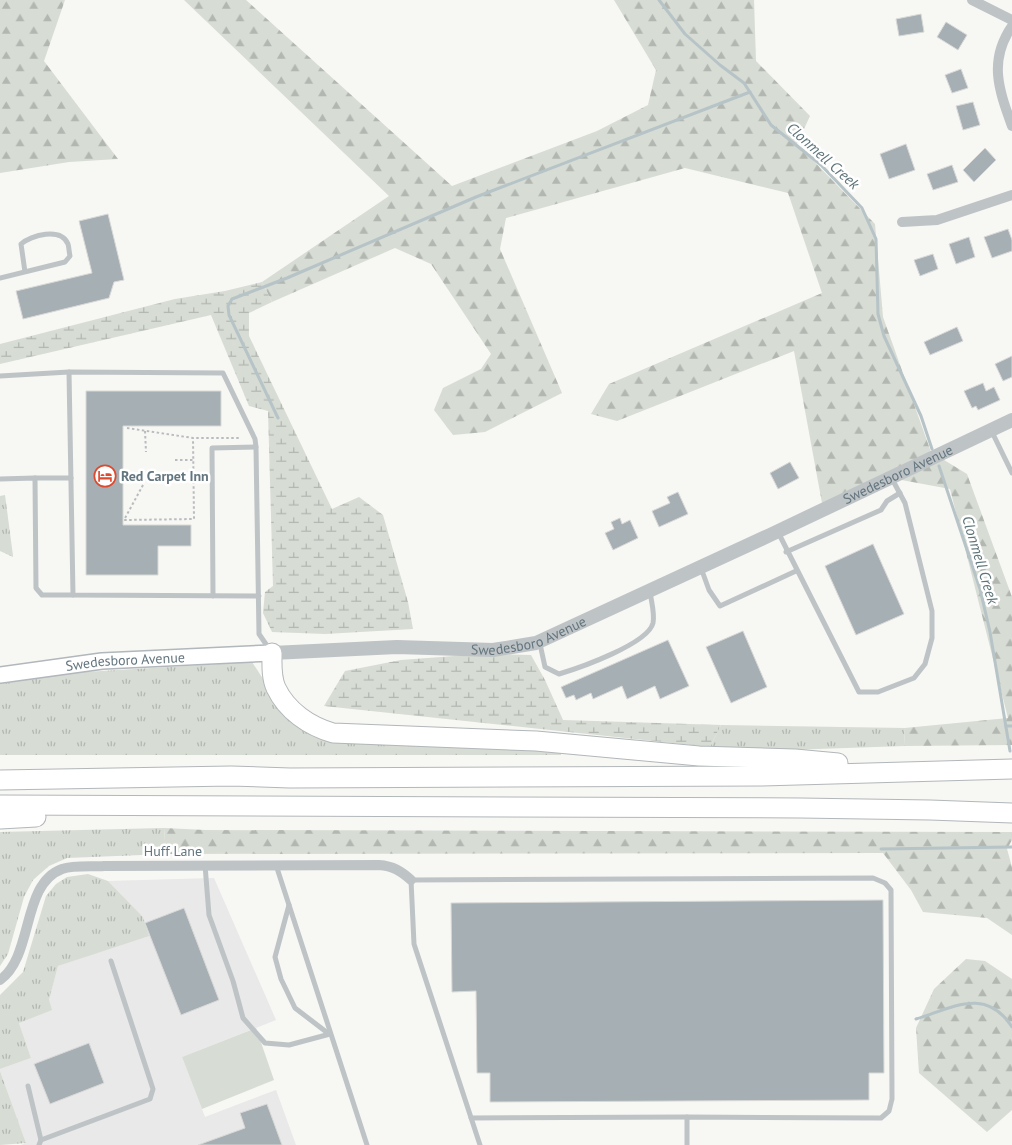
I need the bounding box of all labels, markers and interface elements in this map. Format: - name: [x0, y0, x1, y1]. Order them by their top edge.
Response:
- water label: Clonmell Creek: [783, 118, 865, 194]
- street label: Swedesboro Avenue: [840, 440, 956, 508]
- hotel icon: Red Carpet Inn: [93, 464, 117, 488]
- place label: Red Carpet Inn: [121, 467, 209, 485]
- water label: Clonmell Creek: [958, 513, 1003, 607]
- street label: Swedesboro Avenue: [471, 612, 589, 659]
- street label: Swedesboro Avenue: [64, 648, 185, 675]
- street label: Huff Lane: [144, 842, 202, 860]

